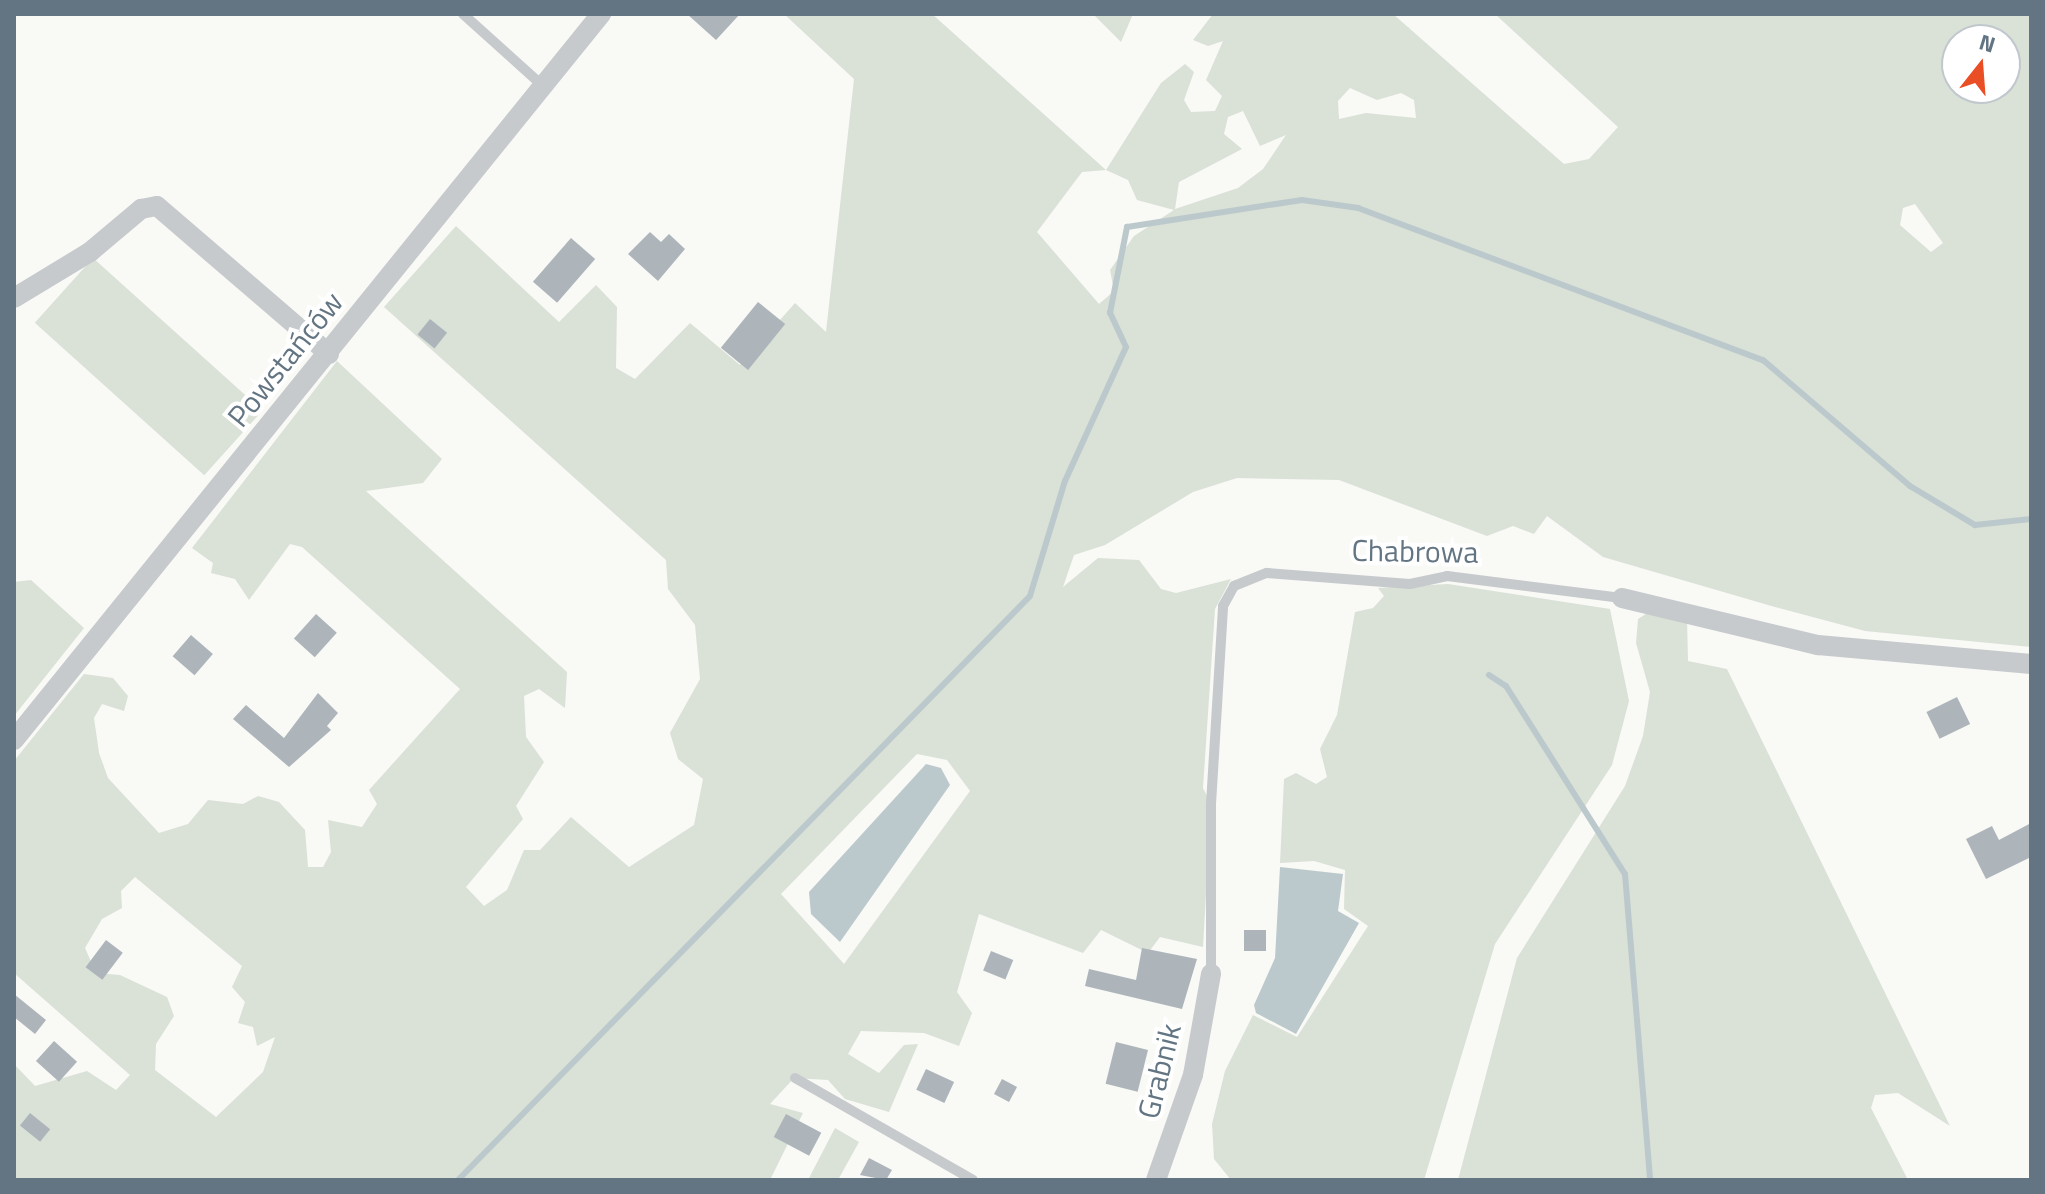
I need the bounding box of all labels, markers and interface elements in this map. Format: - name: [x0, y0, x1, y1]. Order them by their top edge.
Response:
- north arrow: [1941, 24, 2021, 104]
- text: N: [1975, 24, 2000, 61]
- street label: Powstańców: [220, 284, 350, 434]
- street label: Chabrowa: [1351, 532, 1479, 570]
- street label: Grabnik: [1130, 1020, 1188, 1122]

